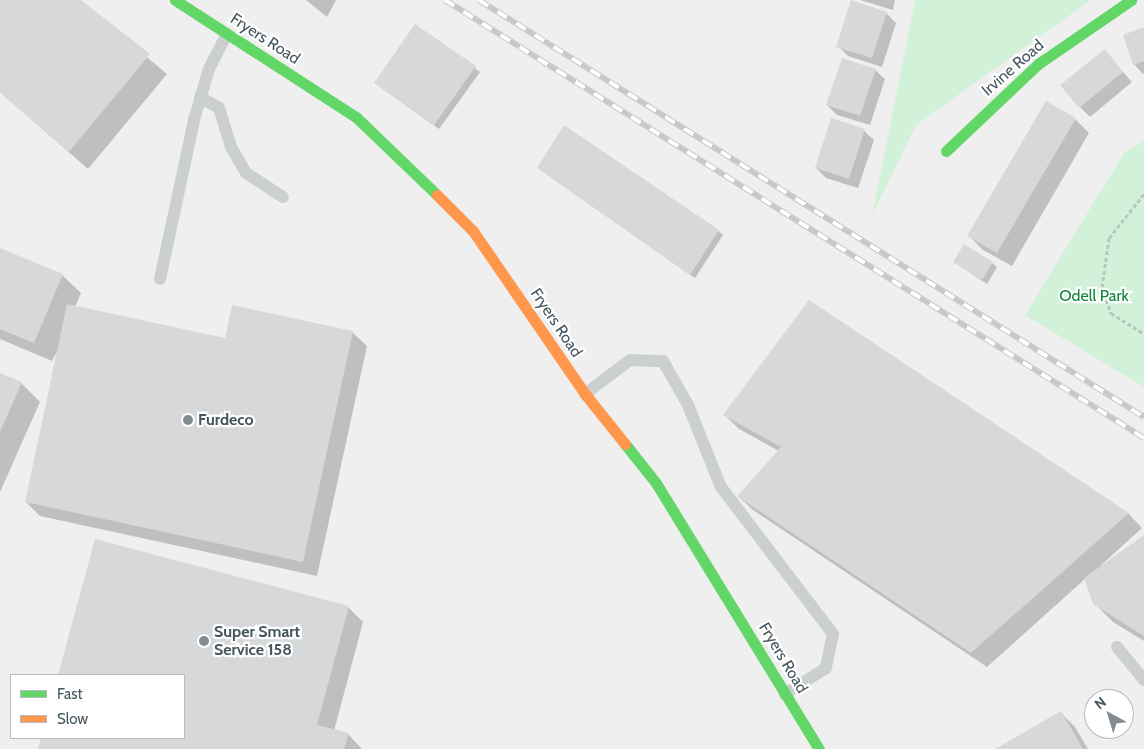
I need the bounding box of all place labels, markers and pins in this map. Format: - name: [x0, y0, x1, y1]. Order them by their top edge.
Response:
- place label: Furdeco: [198, 410, 254, 430]
- marker: Furdeco: [182, 414, 194, 426]
- place label: Super Smart Service 158: [214, 622, 300, 660]
- marker: Super Smart Service 158: [198, 635, 210, 647]

